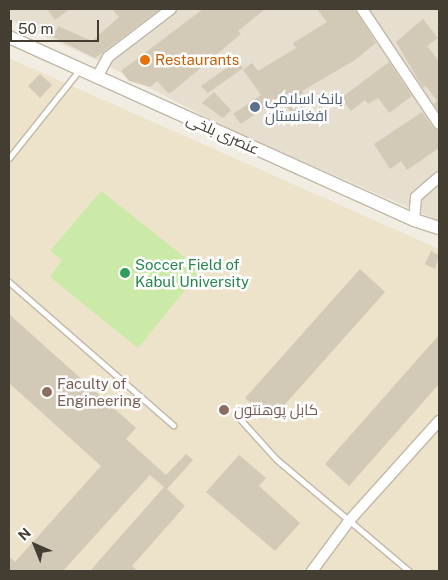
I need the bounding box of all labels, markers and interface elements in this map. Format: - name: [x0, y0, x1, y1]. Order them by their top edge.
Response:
- scale bar: [12, 10, 101, 42]
- text: 50 m: [18, 20, 53, 37]
- place label: Restaurants: [155, 51, 239, 69]
- marker: Restaurants: [139, 54, 151, 66]
- place label: بانک اسلامی افغانستان: [265, 89, 343, 124]
- marker: بانک اسلامی افغانستان: [249, 101, 261, 113]
- street label: عنصری بلخی: [184, 110, 262, 158]
- place label: Soccer Field of Kabul University: [135, 255, 249, 290]
- marker: Soccer Field of Kabul University: [119, 267, 131, 279]
- place label: Faculty of Engineering: [57, 374, 141, 409]
- marker: Faculty of Engineering: [41, 386, 53, 398]
- place label: کابل پوهنتون: [234, 401, 318, 419]
- marker: کابل پوهنتون: [218, 404, 230, 416]
- north arrow: [10, 520, 60, 570]
- text: N: [15, 525, 34, 544]

